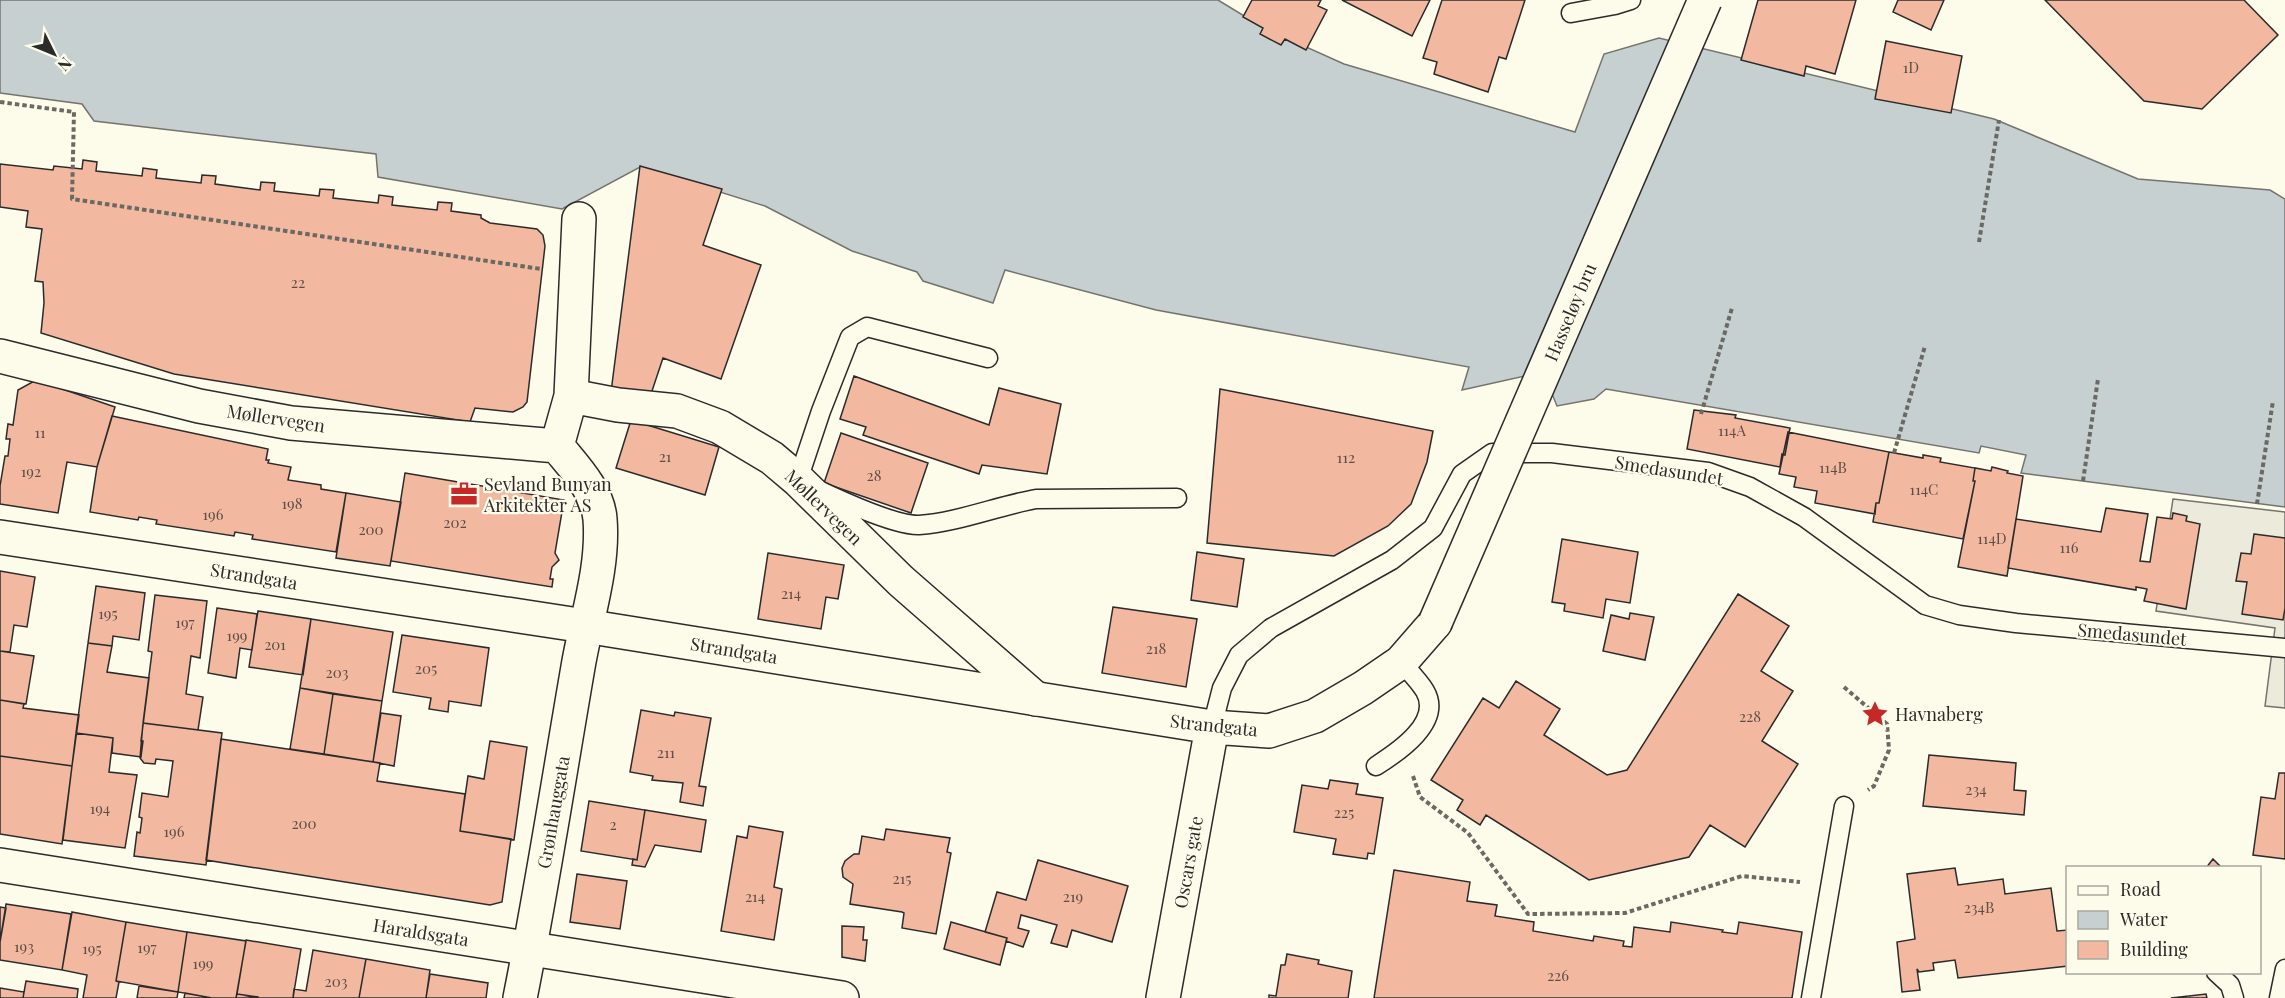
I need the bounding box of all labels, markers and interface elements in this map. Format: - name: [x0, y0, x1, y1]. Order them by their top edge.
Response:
- north arrow: [24, 24, 84, 84]
- text: N: [53, 53, 77, 76]
- house number: 1D: [1903, 57, 1919, 77]
- street label: Hasseløy bru: [1539, 259, 1602, 365]
- house number: 22: [291, 272, 305, 292]
- street label: Møllervegen: [225, 398, 327, 438]
- house number: 114A: [1718, 420, 1747, 440]
- house number: 11: [34, 422, 46, 442]
- house number: 21: [659, 446, 672, 466]
- house number: 112: [1337, 447, 1355, 467]
- street label: Smedasundet: [1613, 450, 1726, 491]
- house number: 114B: [1819, 457, 1847, 477]
- house number: 192: [21, 461, 41, 481]
- street label: Møllervegen: [780, 464, 868, 550]
- house number: 28: [867, 465, 882, 485]
- place label: Sevland Bunyan Arkitekter AS: [483, 472, 612, 517]
- office icon: Sevland Bunyan Arkitekter AS: [449, 479, 479, 509]
- house number: 114C: [1910, 479, 1938, 499]
- house number: 198: [282, 493, 303, 513]
- house number: 196: [203, 504, 224, 524]
- house number: 202: [443, 512, 467, 532]
- house number: 200: [358, 519, 384, 539]
- house number: 114D: [1977, 528, 2007, 548]
- house number: 116: [2060, 537, 2079, 557]
- street label: Strandgata: [209, 557, 299, 595]
- house number: 214: [781, 583, 801, 603]
- house number: 195: [98, 603, 118, 623]
- house number: 197: [175, 612, 195, 632]
- street label: Smedasundet: [2076, 617, 2188, 651]
- house number: 199: [227, 625, 247, 645]
- street label: Strandgata: [689, 631, 779, 669]
- house number: 201: [264, 634, 286, 654]
- house number: 218: [1146, 638, 1166, 658]
- house number: 205: [415, 658, 437, 678]
- house number: 203: [326, 662, 349, 682]
- place icon: Havnaberg: [1860, 699, 1890, 729]
- place label: Havnaberg: [1895, 702, 1983, 726]
- house number: 228: [1739, 706, 1761, 726]
- street label: Strandgata: [1169, 708, 1259, 742]
- house number: 211: [657, 742, 676, 762]
- street label: Grønhauggata: [531, 754, 575, 870]
- house number: 234: [1965, 779, 1987, 799]
- house number: 194: [90, 798, 110, 818]
- house number: 225: [1334, 802, 1354, 822]
- house number: 200: [291, 813, 317, 833]
- house number: 2: [609, 814, 617, 834]
- street label: Oscars gate: [1168, 814, 1208, 910]
- house number: 196: [164, 821, 185, 841]
- legend: [2066, 866, 2261, 974]
- house number: 215: [893, 868, 911, 888]
- text: Road: [2120, 877, 2161, 901]
- house number: 214: [745, 886, 765, 906]
- house number: 219: [1063, 886, 1083, 906]
- house number: 234B: [1964, 897, 1994, 917]
- text: Water: [2119, 907, 2168, 931]
- street label: Haraldsgata: [371, 913, 471, 951]
- house number: 193: [14, 936, 34, 956]
- house number: 197: [137, 937, 157, 957]
- text: Building: [2120, 937, 2188, 961]
- house number: 195: [82, 938, 102, 958]
- house number: 199: [193, 953, 213, 973]
- house number: 226: [1547, 965, 1569, 985]
- house number: 203: [325, 971, 348, 991]

